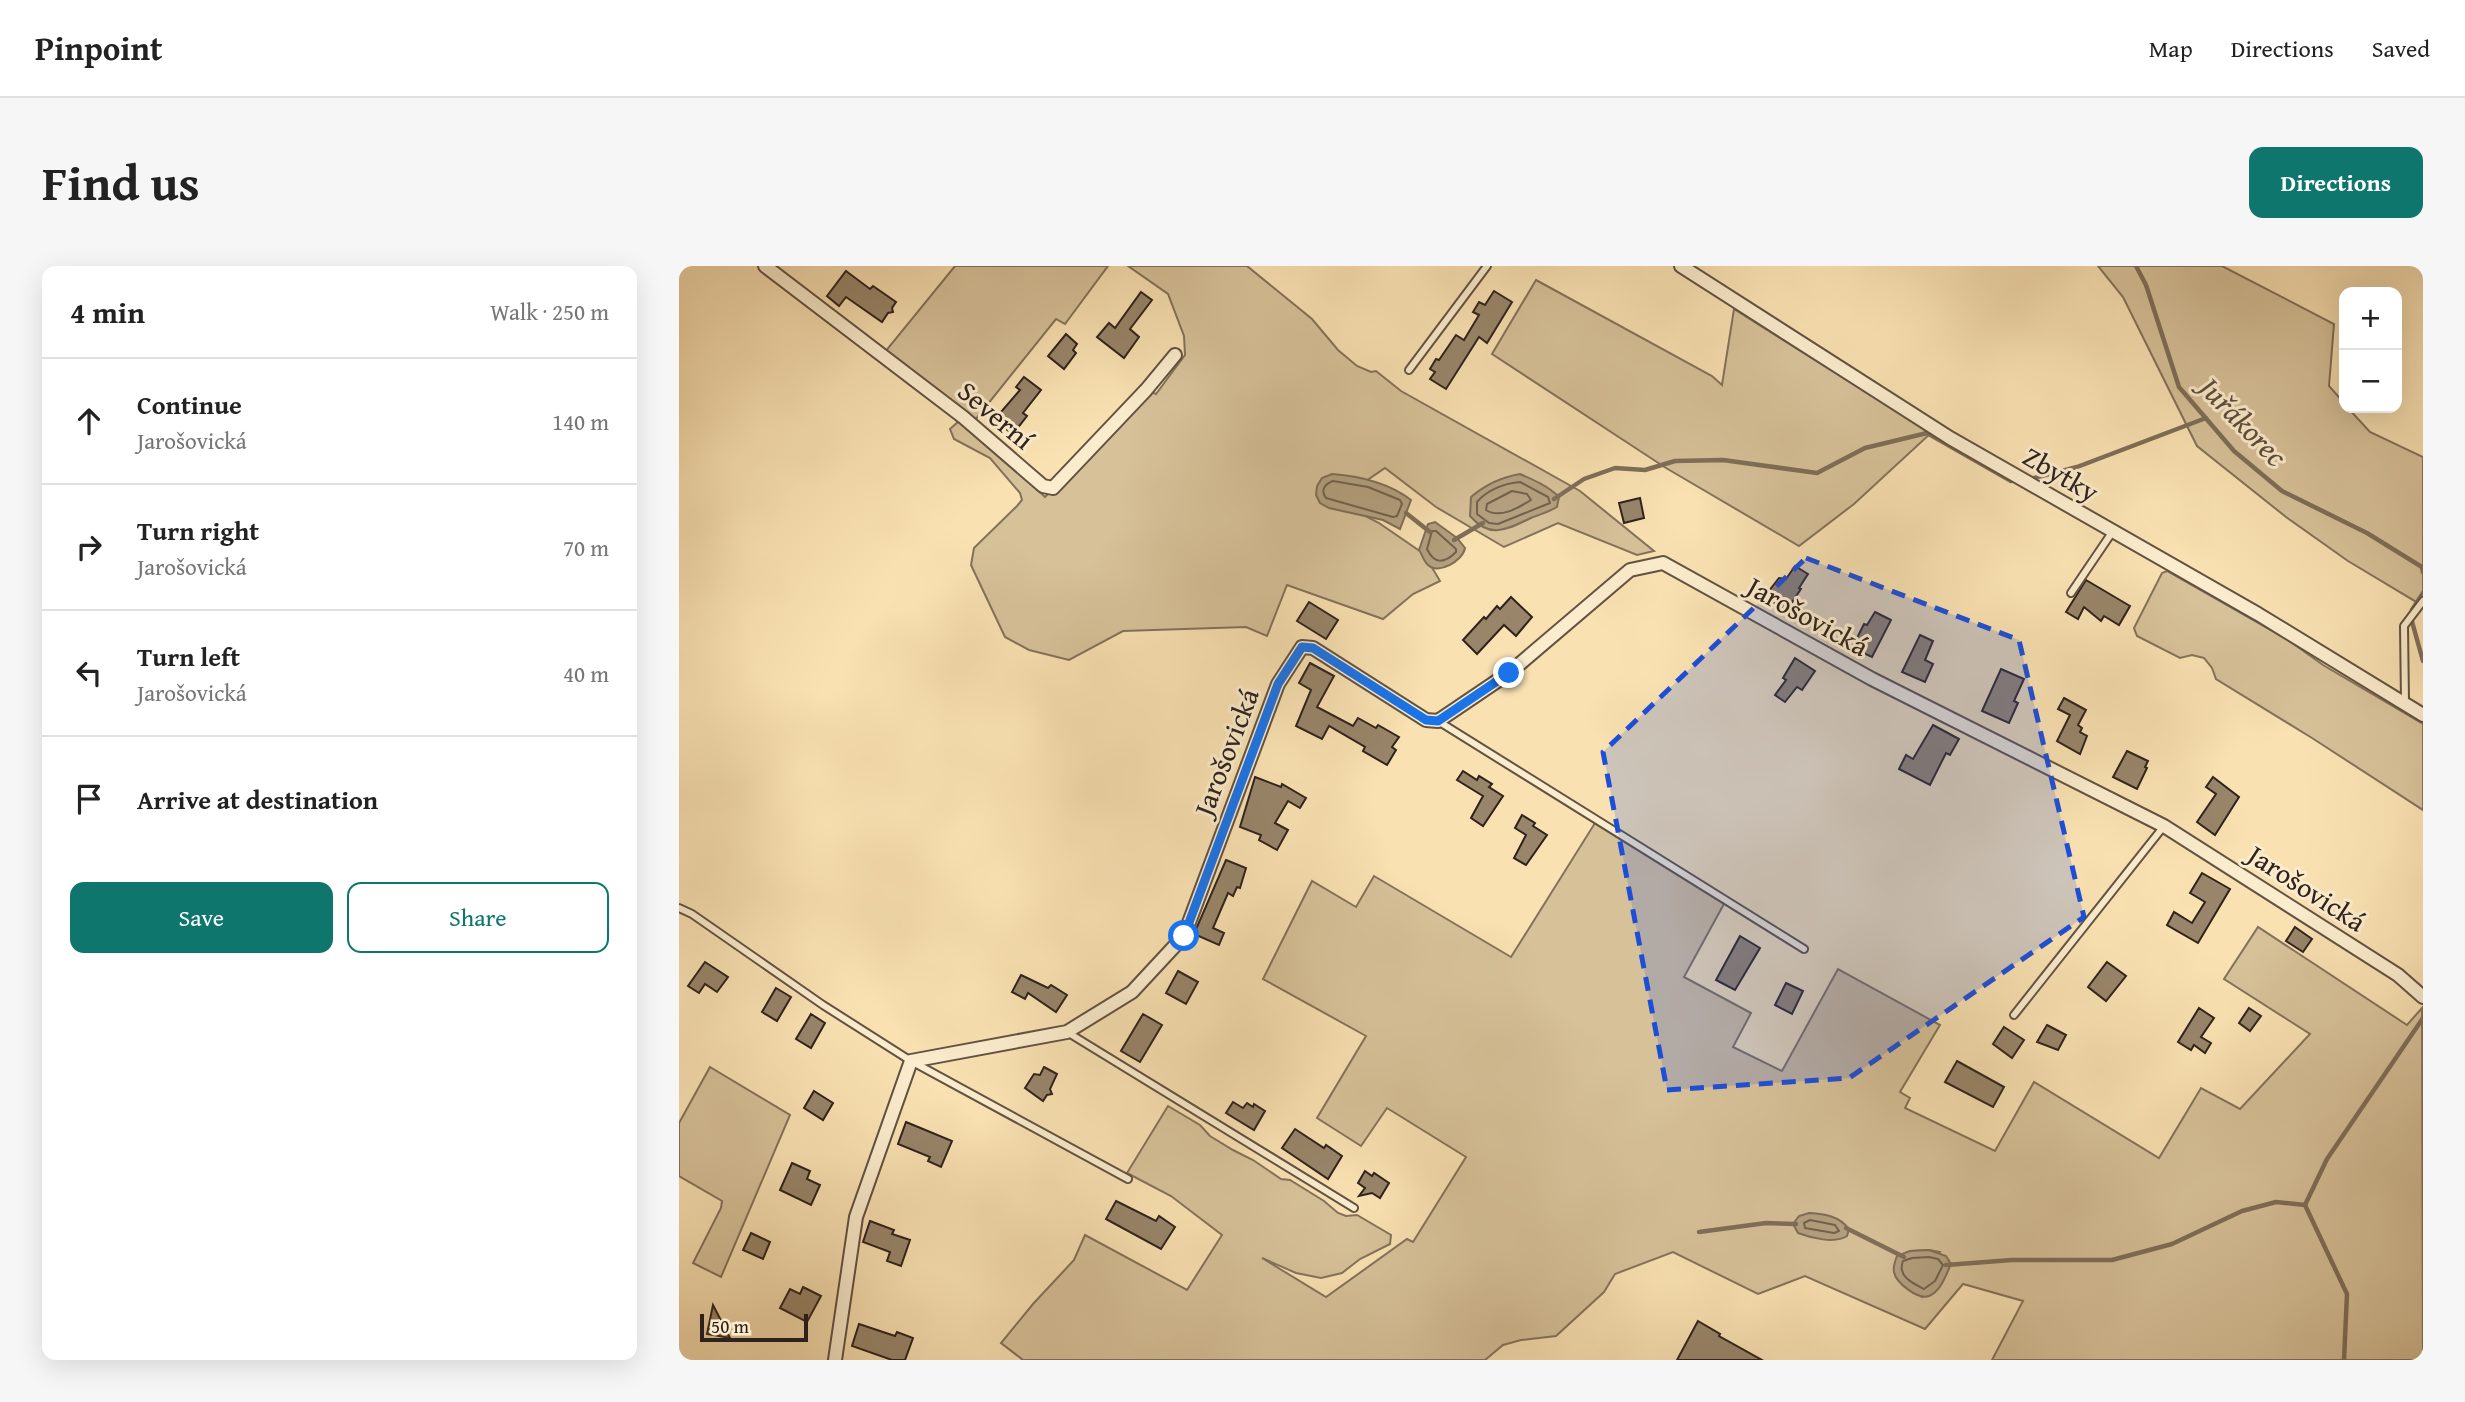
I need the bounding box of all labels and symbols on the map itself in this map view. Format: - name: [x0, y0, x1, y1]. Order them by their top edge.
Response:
- water label: Juřákorec: [2186, 363, 2299, 477]
- street label: Severní: [949, 371, 1044, 459]
- street label: Zbytky: [2016, 435, 2107, 512]
- street label: Jarošovická: [1737, 564, 1877, 666]
- route end: [1493, 657, 1524, 688]
- street label: Jarošovická: [1181, 681, 1269, 824]
- street label: Jarošovická: [2238, 832, 2375, 942]
- route start: [1168, 920, 1199, 951]
- scale bar: [700, 1311, 809, 1343]

